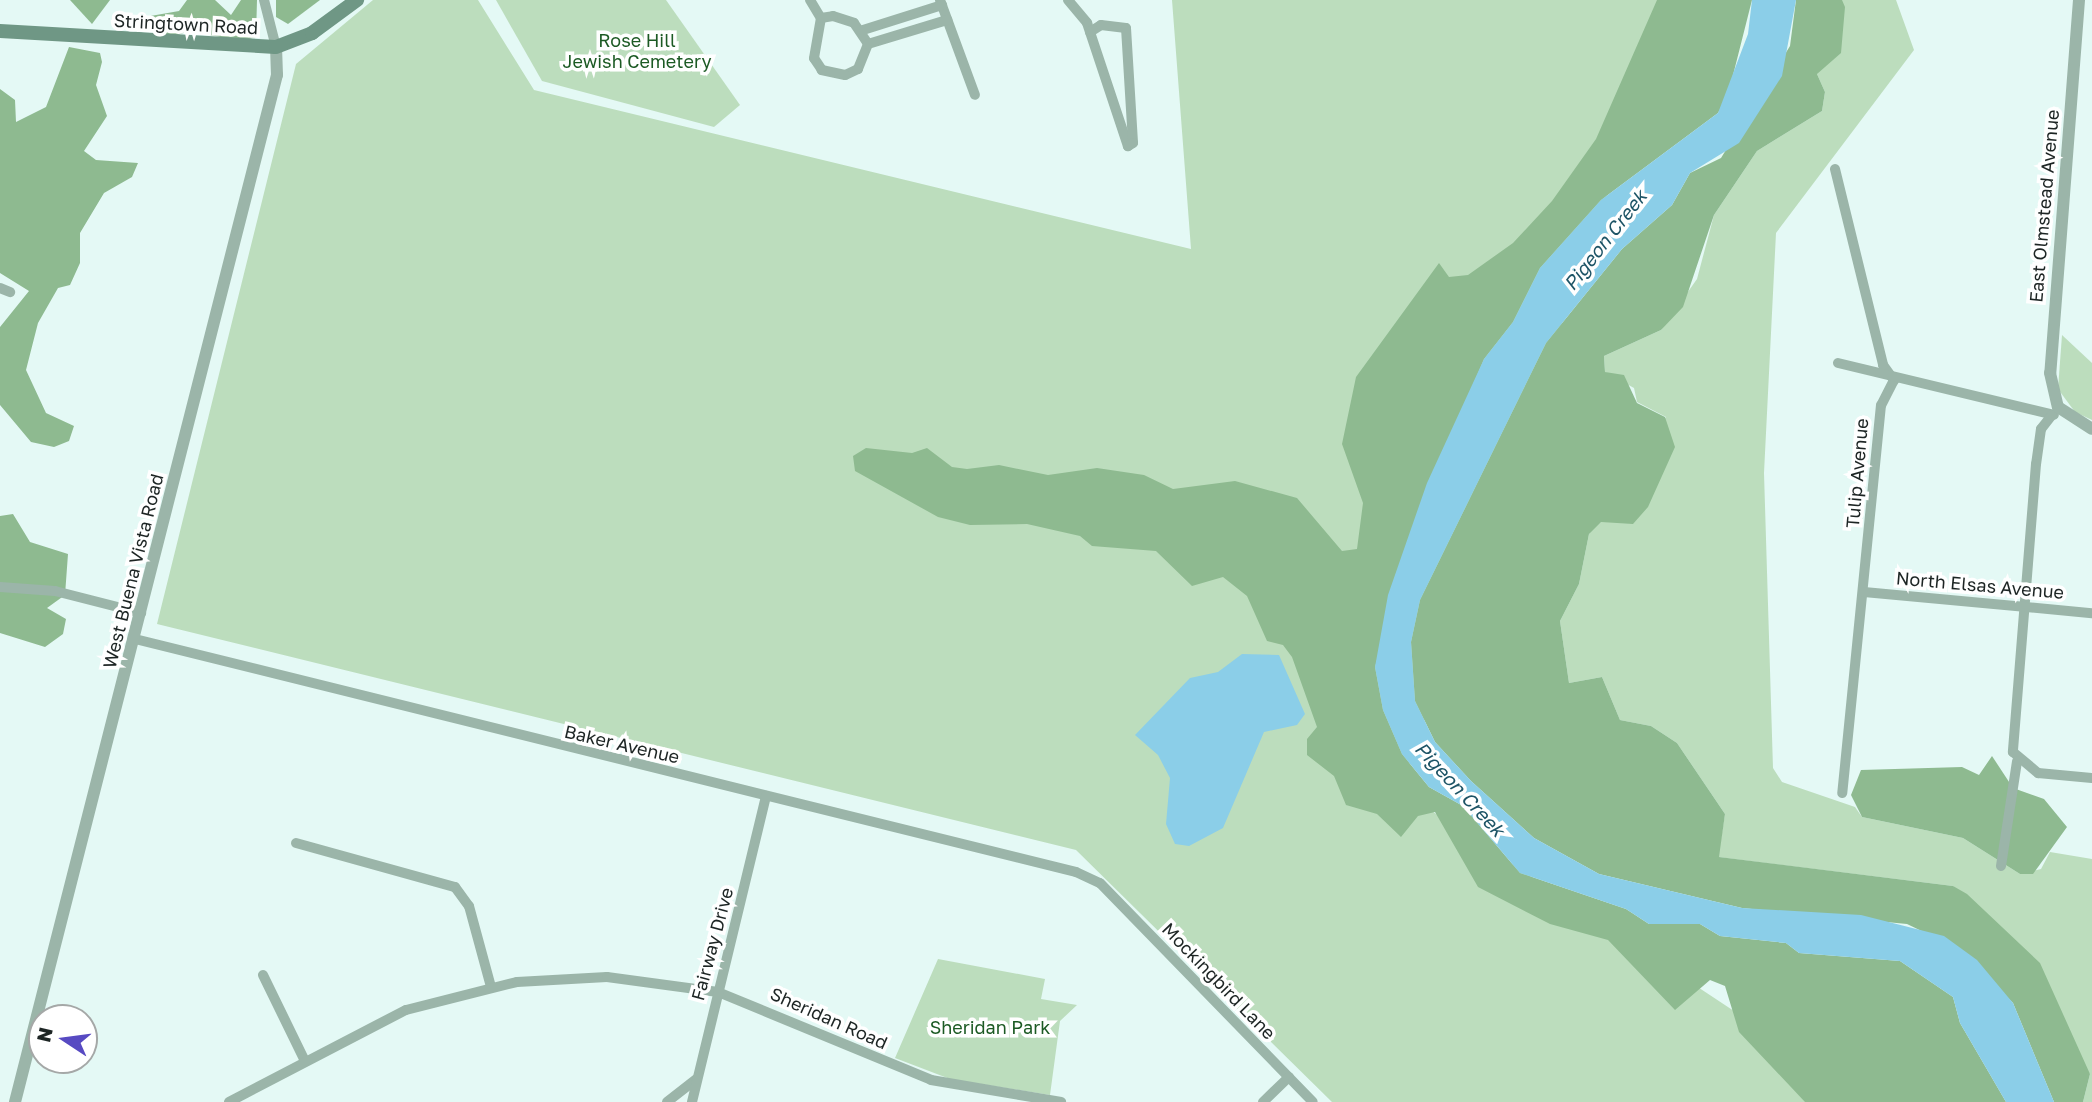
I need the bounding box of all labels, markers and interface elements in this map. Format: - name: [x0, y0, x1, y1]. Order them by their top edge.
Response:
- street label: Stringtown Road: [113, 9, 259, 39]
- park label: Rose Hill Jewish Cemetery: [562, 30, 712, 72]
- street label: East Olmstead Avenue: [2025, 109, 2063, 303]
- water label: Pigeon Creek: [1559, 185, 1651, 295]
- street label: Tulip Avenue: [1841, 417, 1873, 529]
- street label: West Buena Vista Road: [98, 471, 168, 671]
- street label: North Elsas Avenue: [1895, 567, 2065, 603]
- street label: Baker Avenue: [562, 720, 682, 768]
- water label: Pigeon Creek: [1410, 737, 1510, 841]
- street label: Fairway Drive: [687, 885, 737, 1003]
- street label: Mockingbird Lane: [1158, 918, 1280, 1044]
- street label: Sheridan Road: [767, 983, 891, 1053]
- north arrow: [28, 1004, 98, 1074]
- park label: Sheridan Park: [930, 1016, 1050, 1038]
- text: N: [31, 1025, 57, 1044]

